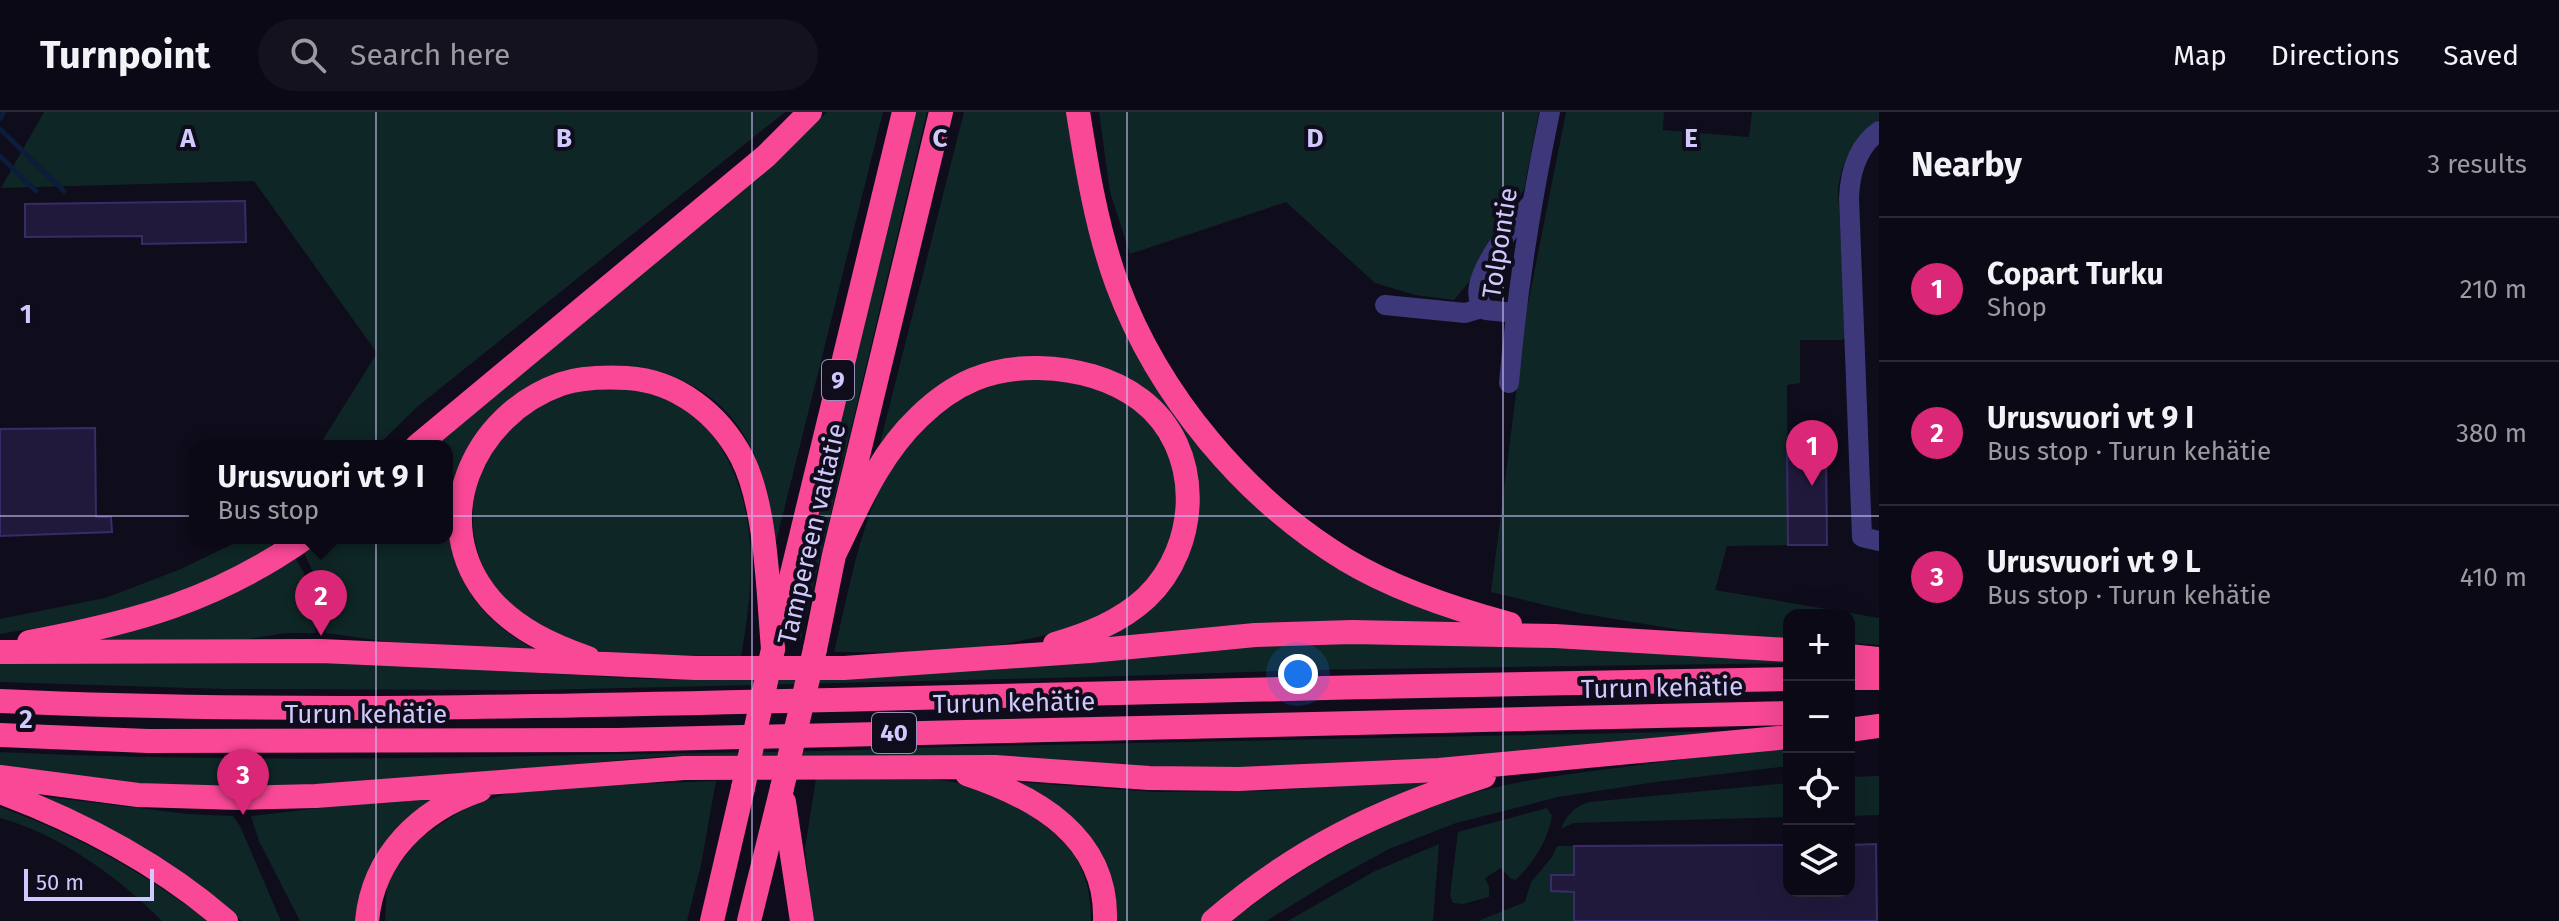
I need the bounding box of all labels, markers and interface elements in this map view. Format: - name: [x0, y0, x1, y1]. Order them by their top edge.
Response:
- search box: [258, 19, 818, 91]
- text: Turnpoint: [40, 32, 210, 78]
- icon: search: [286, 33, 330, 77]
- text: Search here: [350, 37, 510, 73]
- text: Map: [2173, 39, 2227, 72]
- text: Directions: [2271, 39, 2399, 72]
- text: Saved: [2443, 39, 2519, 72]
- text: A: [179, 123, 196, 154]
- text: B: [556, 123, 572, 154]
- text: C: [933, 123, 948, 154]
- text: D: [1307, 123, 1324, 154]
- text: E: [1684, 123, 1698, 154]
- text: Nearby: [1911, 144, 2022, 185]
- text: 3 results: [2427, 149, 2527, 180]
- street label: Tolpontie: [1476, 185, 1524, 301]
- text: Copart Turku: [1987, 256, 2164, 292]
- text: 1: [1931, 274, 1943, 305]
- text: 210 m: [2460, 274, 2527, 305]
- text: Shop: [1987, 292, 2047, 323]
- text: 1: [20, 299, 32, 330]
- road number: 9: [822, 360, 854, 400]
- text: Urusvuori vt 9 I: [1987, 400, 2194, 436]
- text: 2: [1930, 418, 1944, 449]
- text: 380 m: [2456, 418, 2527, 449]
- street label: Tampereen valtatie: [771, 420, 853, 648]
- pin: 1: [1786, 420, 1838, 486]
- text: Bus stop · Turun kehätie: [1987, 436, 2271, 467]
- popup: [189, 440, 453, 544]
- text: Urusvuori vt 9 I: [217, 459, 425, 495]
- text: Bus stop: [217, 495, 319, 526]
- text: Urusvuori vt 9 L: [1987, 544, 2201, 580]
- text: 3: [1930, 562, 1944, 593]
- text: 410 m: [2460, 562, 2527, 593]
- pin: 2: [295, 570, 347, 636]
- text: Bus stop · Turun kehätie: [1987, 580, 2271, 611]
- map controls: [1783, 609, 1855, 897]
- button: +: [1783, 609, 1855, 681]
- your location: [1278, 654, 1318, 694]
- street label: Turun kehätie: [1581, 671, 1743, 705]
- button: −: [1783, 681, 1855, 753]
- street label: Turun kehätie: [933, 686, 1095, 720]
- street label: Turun kehätie: [285, 699, 447, 730]
- text: 2: [19, 704, 33, 735]
- road number: 40: [872, 713, 916, 753]
- pin: 3: [217, 749, 269, 815]
- button: locate: [1783, 753, 1855, 825]
- button: layers: [1783, 825, 1855, 897]
- scale bar: [24, 865, 154, 901]
- text: 50 m: [36, 869, 84, 896]

